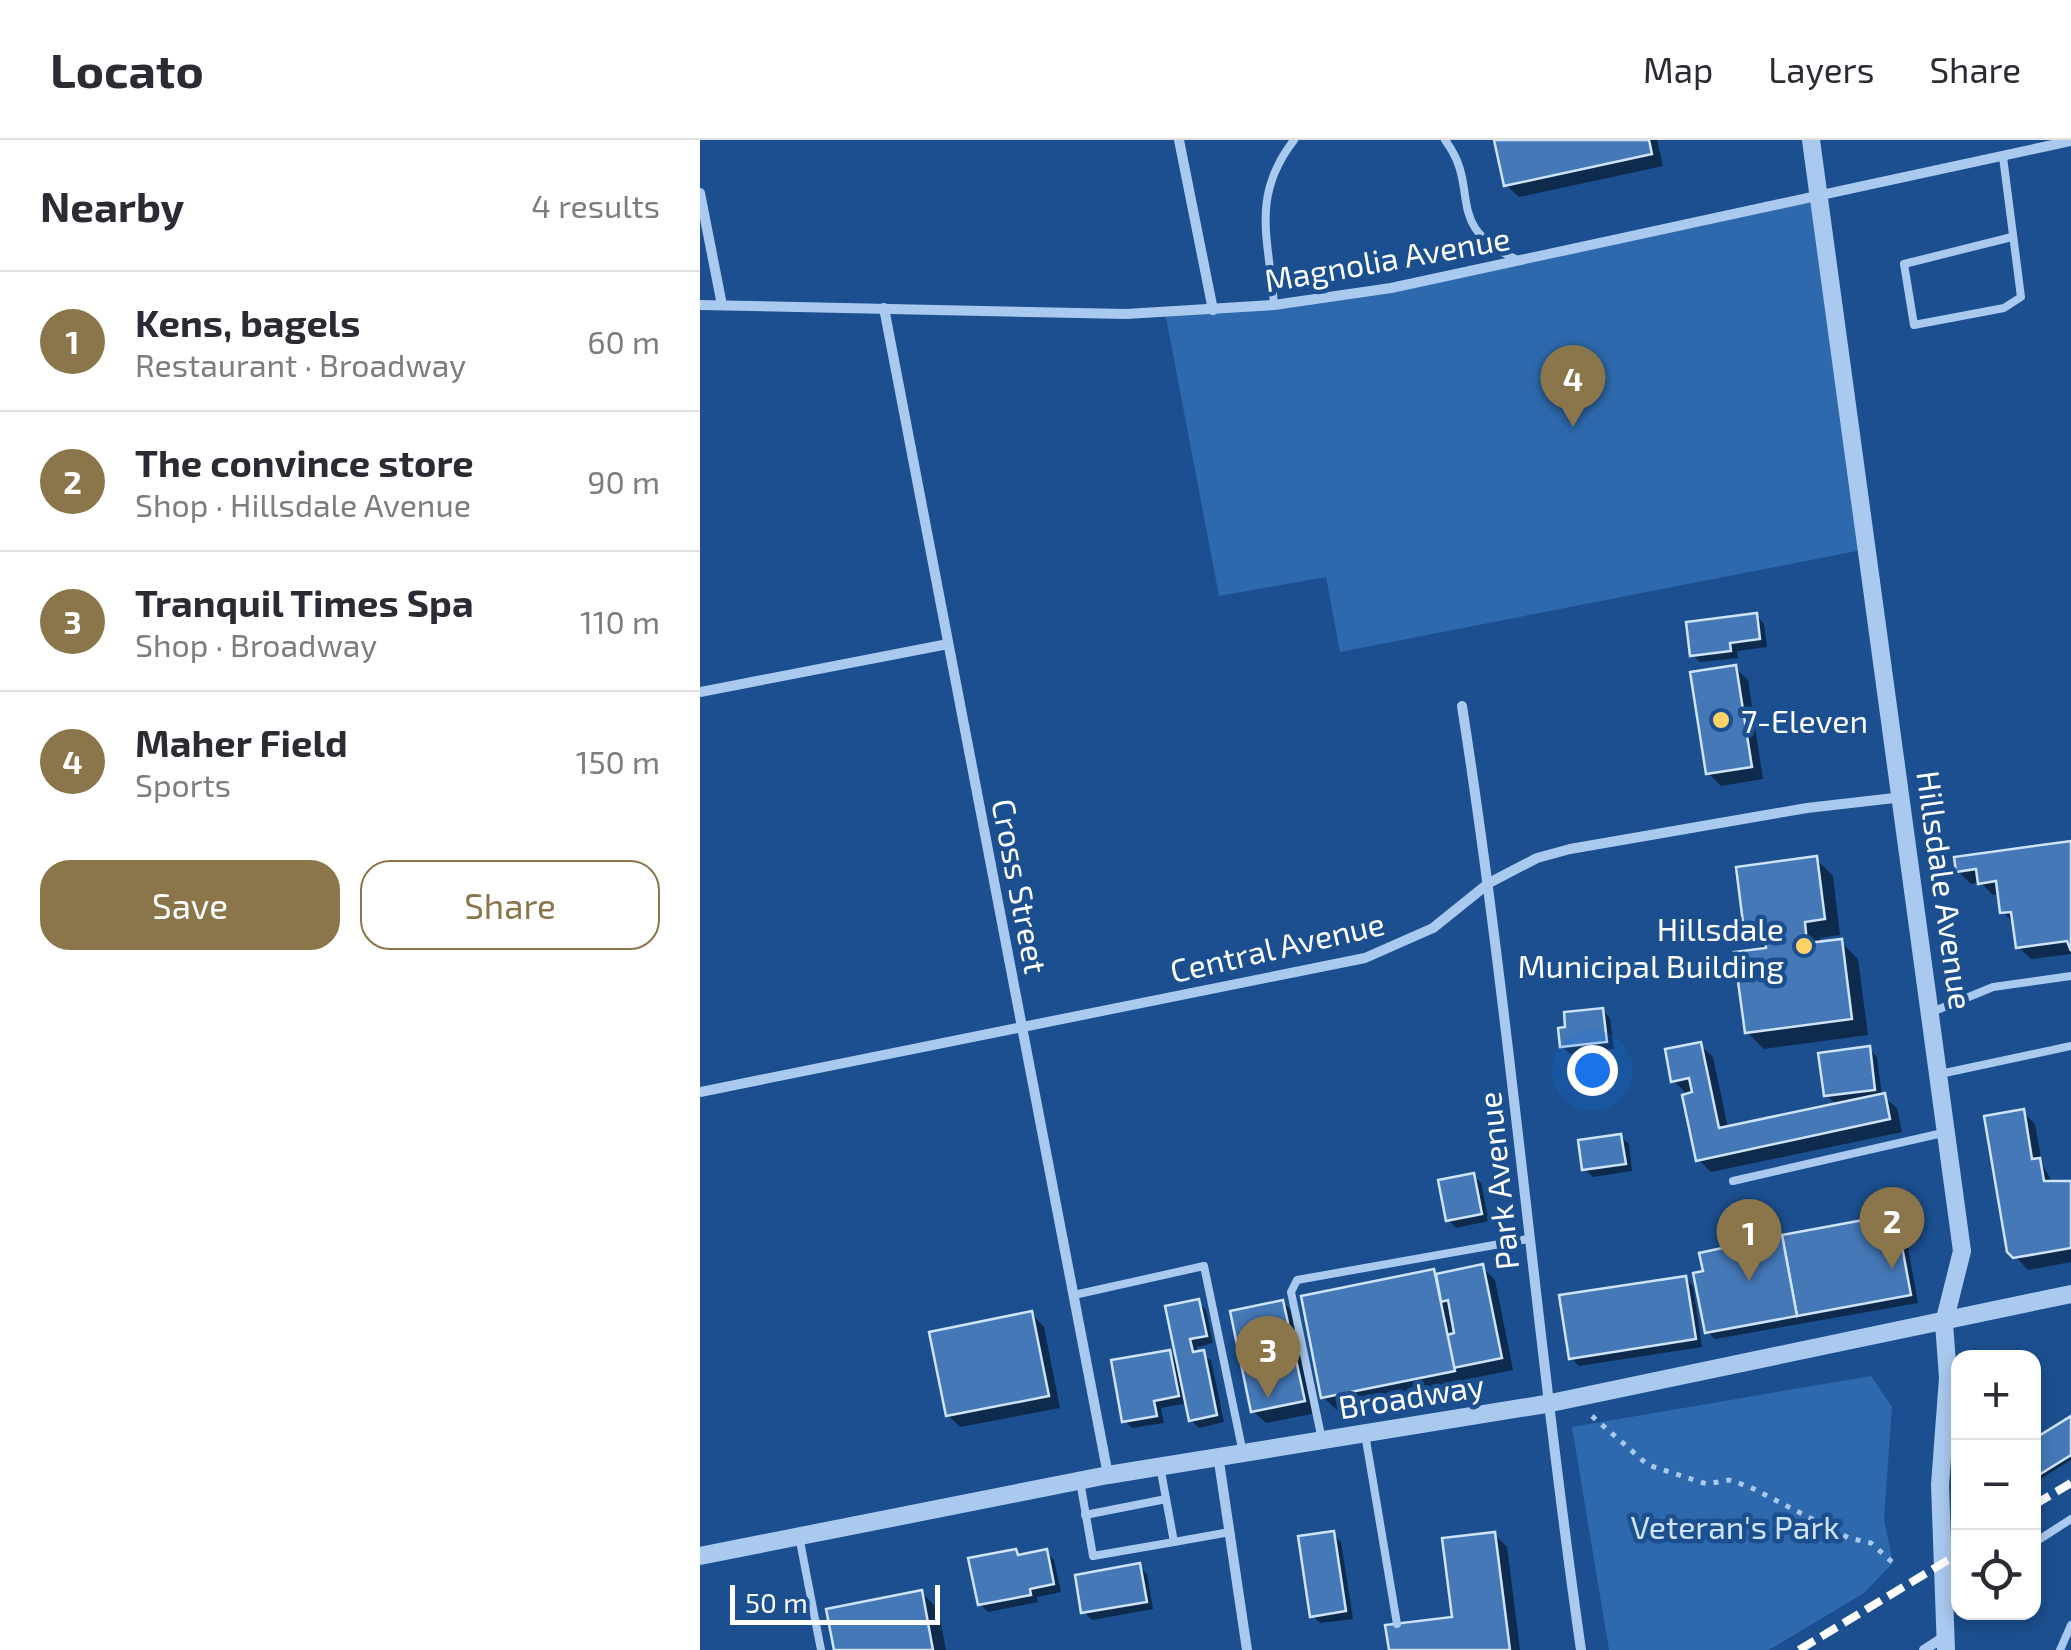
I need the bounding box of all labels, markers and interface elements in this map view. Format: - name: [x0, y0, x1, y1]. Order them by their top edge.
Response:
- text: Locato: [50, 40, 204, 98]
- text: Map: [1643, 48, 1713, 90]
- text: Layers: [1768, 48, 1874, 90]
- text: Share: [1929, 48, 2021, 90]
- text: Nearby: [40, 180, 184, 230]
- text: 4 results: [531, 186, 660, 224]
- street label: Magnolia Avenue: [1261, 218, 1513, 298]
- text: Kens, bagels: [135, 299, 360, 345]
- text: 1: [66, 322, 79, 360]
- text: 60 m: [587, 322, 660, 360]
- pin: 4: [1540, 344, 1606, 427]
- text: Restaurant · Broadway: [135, 345, 466, 383]
- text: The convince store: [135, 439, 474, 485]
- text: 2: [63, 462, 82, 500]
- text: 90 m: [587, 462, 660, 500]
- text: Shop · Hillsdale Avenue: [135, 485, 471, 523]
- text: Tranquil Times Spa: [135, 579, 474, 625]
- text: 3: [63, 602, 82, 640]
- text: 110 m: [580, 602, 660, 640]
- text: Shop · Broadway: [135, 625, 377, 663]
- place label: 7-Eleven: [1741, 701, 1868, 739]
- marker: 7-Eleven: [1710, 709, 1732, 731]
- text: Maher Field: [135, 719, 348, 765]
- text: 4: [62, 742, 83, 780]
- text: 150 m: [576, 742, 660, 780]
- text: Sports: [135, 765, 231, 803]
- street label: Hillsdale Avenue: [1910, 768, 1982, 1012]
- street label: Cross Street: [985, 795, 1057, 977]
- button: Save: [40, 860, 340, 950]
- button: Share: [360, 860, 660, 950]
- street label: Central Avenue: [1166, 903, 1388, 989]
- place label: Hillsdale Municipal Building: [1517, 909, 1784, 984]
- marker: Hillsdale Municipal Building: [1793, 935, 1815, 957]
- your location: [1567, 1045, 1618, 1096]
- street label: Park Avenue: [1469, 1090, 1525, 1272]
- pin: 2: [1860, 1186, 1924, 1269]
- pin: 1: [1716, 1198, 1782, 1281]
- pin: 3: [1236, 1316, 1300, 1398]
- map controls: [1951, 1350, 2041, 1620]
- button: +: [1951, 1350, 2041, 1440]
- street label: Broadway: [1335, 1365, 1487, 1425]
- button: −: [1951, 1440, 2041, 1530]
- park label: Veteran's Park: [1630, 1507, 1840, 1545]
- button: locate: [1951, 1530, 2041, 1620]
- scale bar: [730, 1580, 940, 1624]
- text: 50 m: [745, 1585, 808, 1619]

